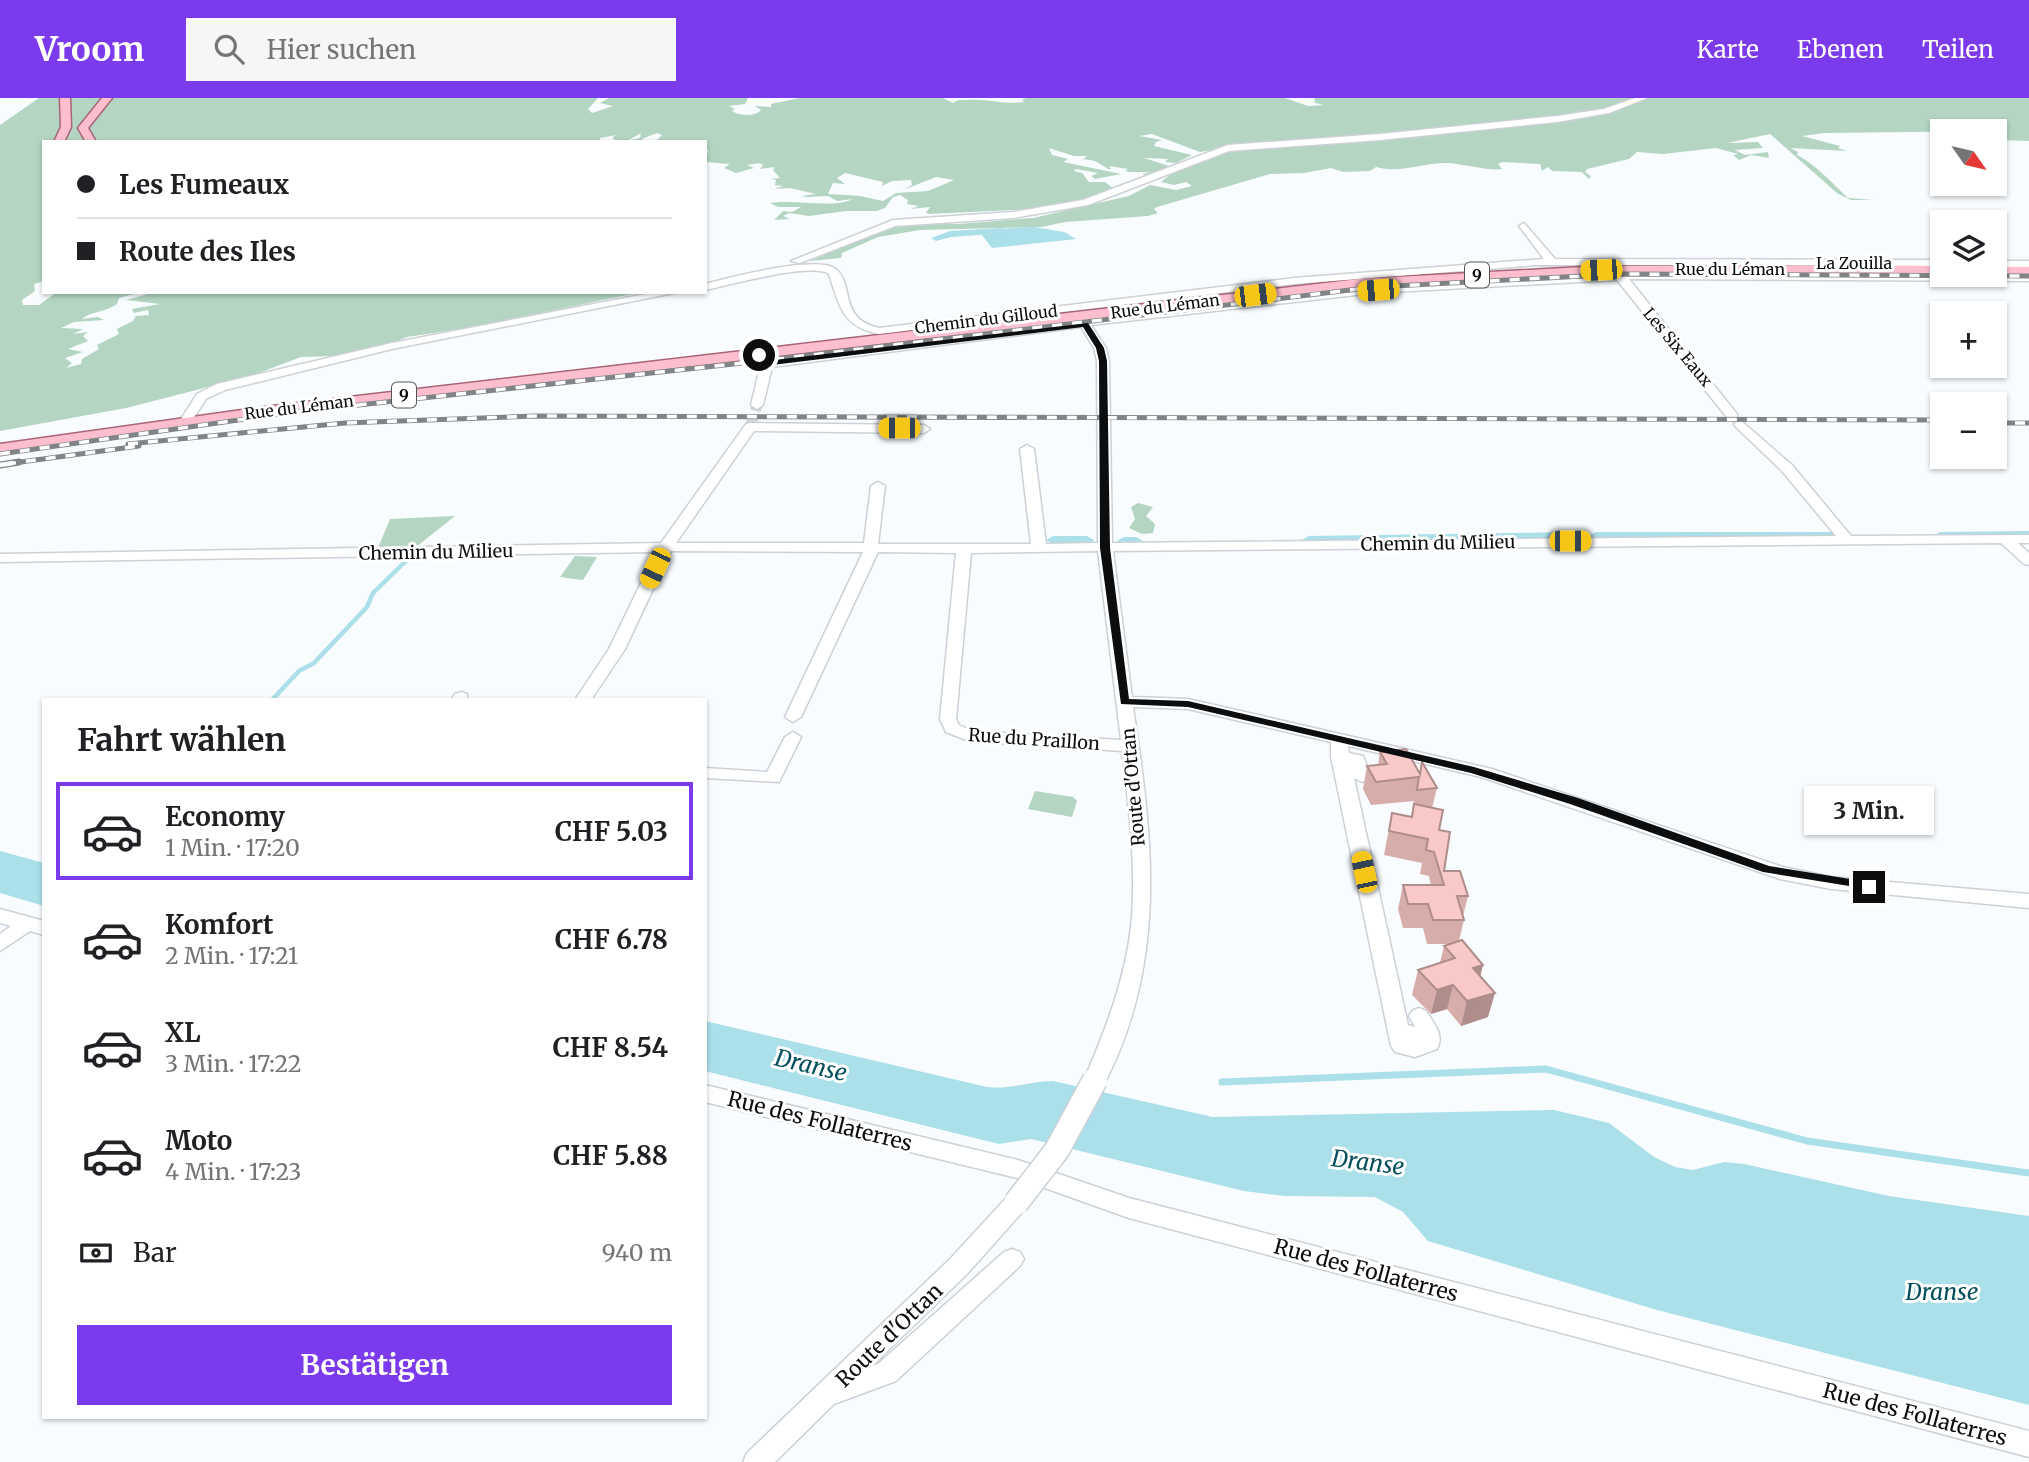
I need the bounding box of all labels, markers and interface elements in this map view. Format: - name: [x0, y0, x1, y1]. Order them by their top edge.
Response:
- search box: [186, 18, 676, 81]
- text: Vroom: [35, 29, 144, 70]
- icon: search: [210, 30, 248, 68]
- text: Hier suchen: [266, 33, 416, 66]
- text: Karte: [1696, 34, 1759, 65]
- text: Ebenen: [1797, 34, 1884, 65]
- text: Teilen: [1922, 34, 1994, 65]
- north arrow: [1930, 119, 2007, 196]
- map controls: [1930, 119, 2007, 469]
- text: Les Fumeaux: [119, 168, 289, 201]
- button: layers: [1930, 210, 2007, 287]
- text: Route des Iles: [119, 235, 296, 268]
- street label: La Zouilla: [1816, 253, 1892, 273]
- car: [1580, 259, 1623, 281]
- street label: Rue du Léman: [1675, 259, 1785, 279]
- road number: 9: [1465, 262, 1489, 288]
- car: [1357, 278, 1400, 302]
- car: [1233, 282, 1278, 308]
- street label: Rue du Léman: [1109, 289, 1221, 323]
- street label: Chemin du Gilloud: [914, 300, 1059, 338]
- button: +: [1930, 301, 2007, 378]
- street label: Les Six Eaux: [1639, 304, 1717, 391]
- route start: [743, 339, 775, 371]
- road number: 9: [392, 382, 416, 408]
- street label: Rue du Léman: [243, 390, 355, 424]
- button: −: [1930, 392, 2007, 469]
- car: [879, 418, 921, 439]
- street label: Chemin du Milieu: [1360, 530, 1516, 556]
- car: [1550, 531, 1592, 552]
- street label: Chemin du Milieu: [358, 539, 514, 565]
- car: [637, 545, 674, 591]
- text: Fahrt wählen: [77, 720, 286, 760]
- street label: Rue du Praillon: [967, 723, 1101, 755]
- street label: Route d'Ottan: [1116, 727, 1150, 847]
- callout: 3 Min.: [1804, 786, 1934, 834]
- text: 3 Min.: [1833, 796, 1905, 825]
- icon: car: [81, 800, 144, 863]
- text: Economy: [165, 800, 285, 833]
- text: CHF 5.03: [555, 815, 668, 848]
- text: 1 Min. · 17:20: [165, 833, 300, 862]
- car: [1350, 849, 1379, 895]
- route end: [1853, 871, 1885, 903]
- icon: car: [81, 908, 144, 971]
- text: Komfort: [165, 908, 274, 941]
- text: CHF 6.78: [555, 923, 668, 956]
- text: 2 Min. · 17:21: [165, 941, 298, 970]
- icon: car: [81, 1016, 144, 1079]
- text: XL: [165, 1016, 201, 1049]
- text: CHF 8.54: [553, 1031, 668, 1064]
- water label: Dranse: [771, 1042, 850, 1087]
- text: 3 Min. · 17:22: [165, 1049, 301, 1078]
- street label: Rue des Follaterres: [725, 1085, 915, 1157]
- icon: car: [81, 1124, 144, 1187]
- text: Moto: [165, 1124, 232, 1157]
- text: CHF 5.88: [553, 1139, 668, 1172]
- water label: Dranse: [1329, 1143, 1406, 1181]
- text: 4 Min. · 17:23: [165, 1157, 301, 1186]
- street label: Rue des Follaterres: [1271, 1232, 1461, 1308]
- icon: cash: [77, 1234, 115, 1272]
- text: Bar: [133, 1236, 177, 1269]
- text: 940 m: [602, 1238, 672, 1267]
- street label: Route d'Ottan: [830, 1277, 948, 1393]
- water label: Dranse: [1904, 1277, 1979, 1306]
- button: Bestätigen: [77, 1325, 672, 1405]
- street label: Rue des Follaterres: [1820, 1376, 2010, 1452]

